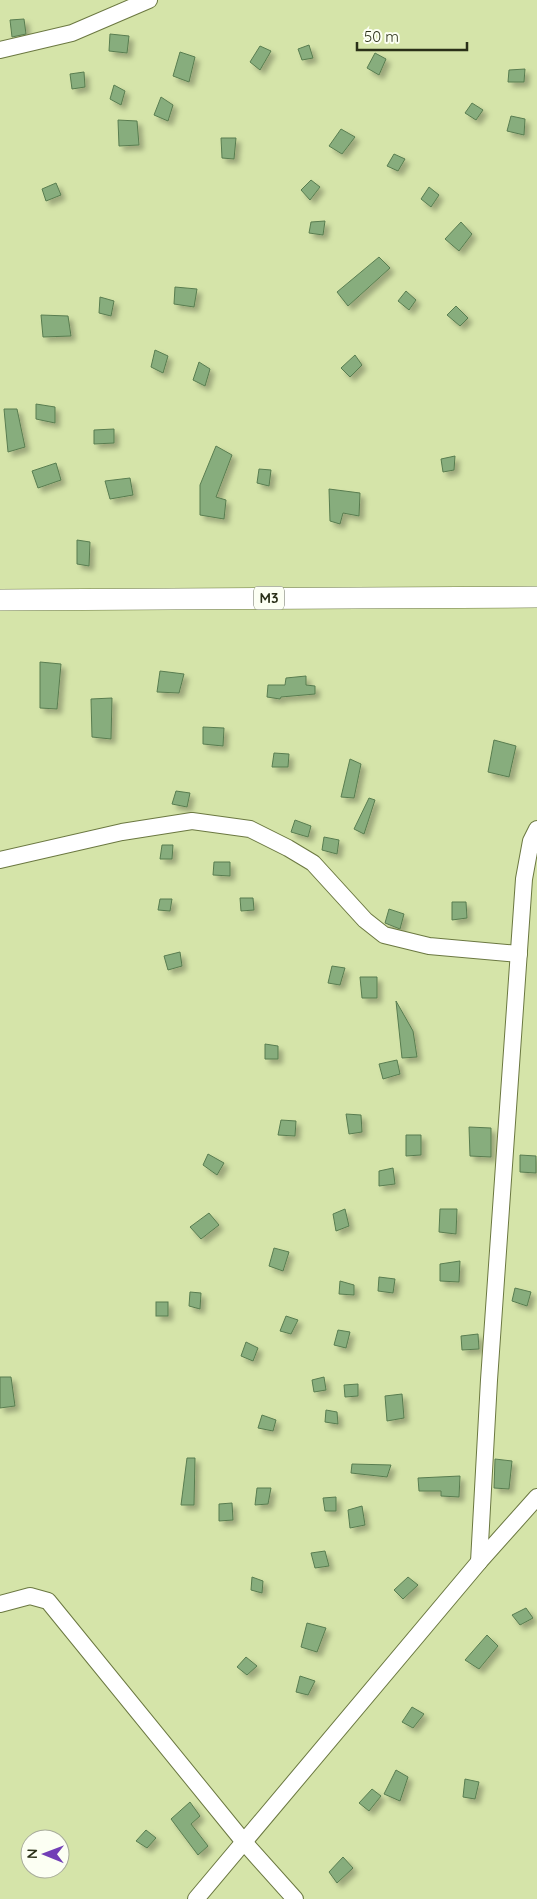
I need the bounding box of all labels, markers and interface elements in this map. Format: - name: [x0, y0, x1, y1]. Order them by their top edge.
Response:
- scale bar: [357, 20, 467, 52]
- text: 50 m: [364, 27, 399, 46]
- road number: M3: [254, 586, 284, 610]
- north arrow: [20, 1829, 70, 1879]
- text: N: [23, 1848, 41, 1859]

